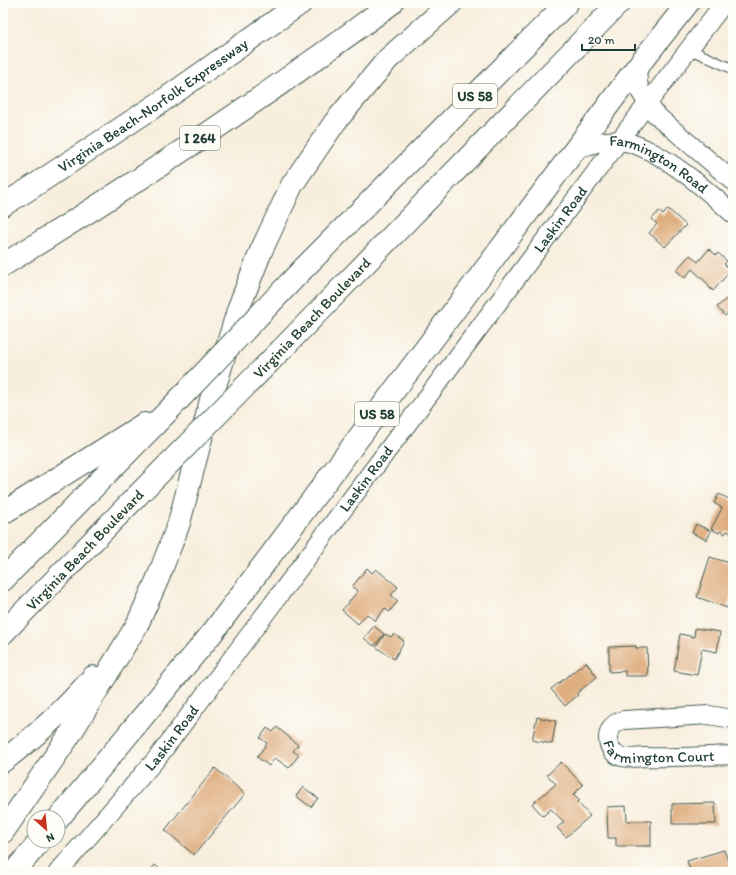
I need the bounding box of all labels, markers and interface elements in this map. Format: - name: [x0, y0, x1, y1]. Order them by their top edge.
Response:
- scale bar: [582, 26, 635, 52]
- text: 20 m: [588, 33, 615, 47]
- street label: Virginia Beach-Norfolk Expressway: [55, 34, 251, 176]
- road number: US 58: [453, 84, 497, 108]
- road number: I 264: [180, 126, 220, 150]
- street label: Farmington Road: [609, 132, 712, 198]
- street label: Laskin Road: [530, 182, 591, 256]
- street label: Virginia Beach Boulevard: [249, 254, 375, 382]
- road number: US 58: [355, 402, 399, 426]
- street label: Laskin Road: [336, 441, 397, 515]
- street label: Virginia Beach Boulevard: [22, 486, 148, 614]
- street label: Laskin Road: [141, 701, 203, 775]
- street label: Farmington Court: [599, 738, 715, 767]
- north arrow: [26, 809, 66, 849]
- text: N: [44, 830, 57, 845]

